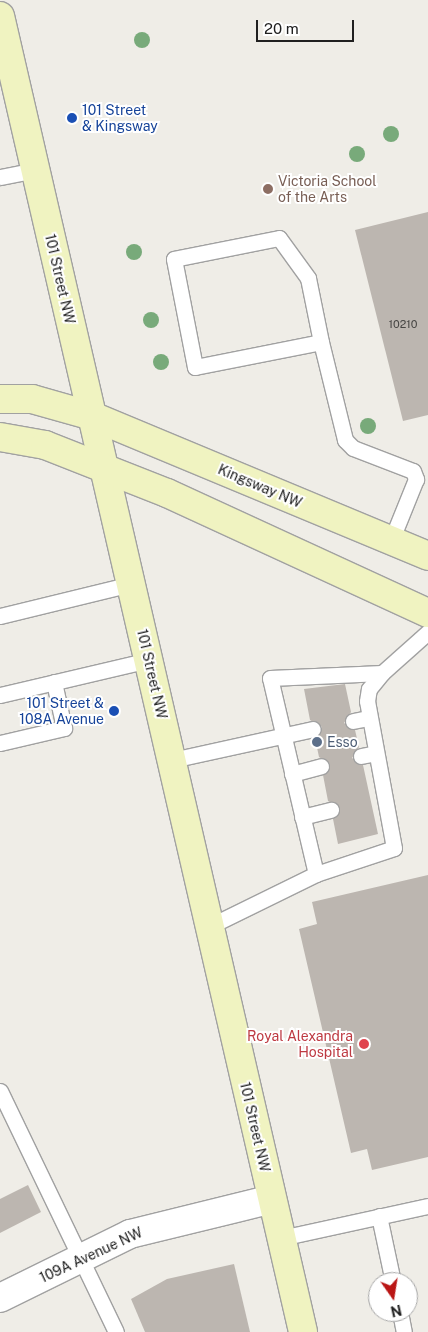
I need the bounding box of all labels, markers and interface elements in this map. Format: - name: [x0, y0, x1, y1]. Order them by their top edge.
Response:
- scale bar: [258, 10, 356, 42]
- text: 20 m: [264, 20, 299, 37]
- place label: 101 Street & Kingsway: [82, 102, 158, 134]
- marker: 101 Street & Kingsway: [66, 112, 78, 124]
- place label: Victoria School of the Arts: [278, 173, 376, 206]
- marker: Victoria School of the Arts: [262, 183, 274, 195]
- street label: 101 Street NW: [42, 233, 78, 325]
- house number: 10210: [389, 317, 417, 331]
- street label: Kingsway NW: [215, 461, 305, 511]
- street label: 101 Street NW: [134, 628, 170, 720]
- place label: 101 Street & 108A Avenue: [19, 695, 104, 728]
- marker: 101 Street & 108A Avenue: [108, 705, 120, 717]
- place label: Esso: [327, 734, 358, 750]
- marker: Esso: [311, 736, 323, 748]
- place label: Royal Alexandra Hospital: [247, 1028, 353, 1060]
- marker: Royal Alexandra Hospital: [357, 1037, 371, 1051]
- street label: 101 Street NW: [237, 1081, 273, 1173]
- street label: 109A Avenue NW: [37, 1224, 145, 1286]
- north arrow: [368, 1272, 418, 1322]
- text: N: [389, 1302, 403, 1320]

